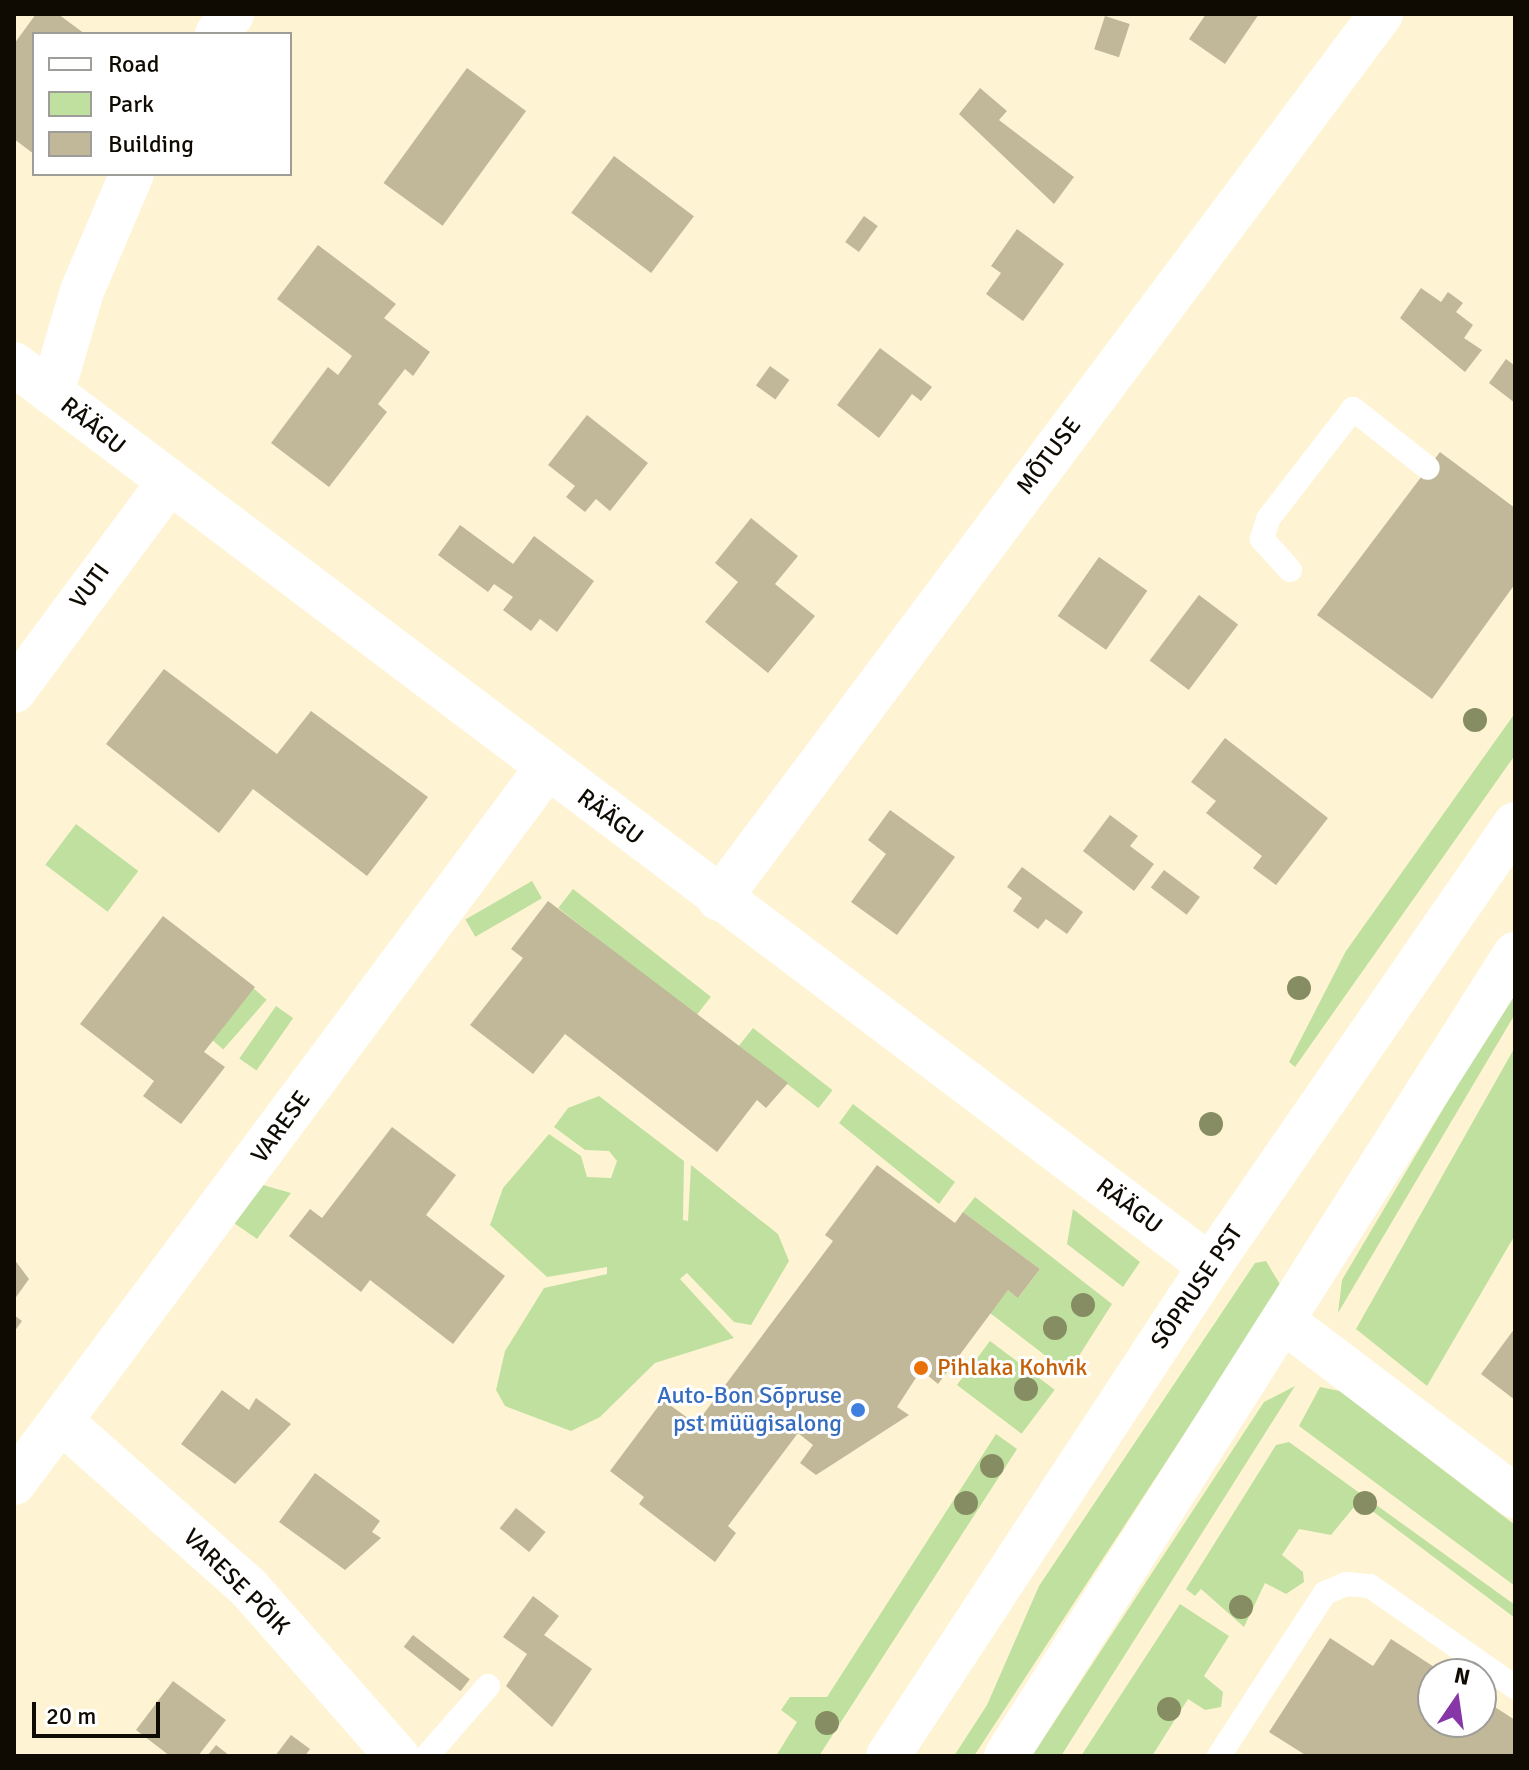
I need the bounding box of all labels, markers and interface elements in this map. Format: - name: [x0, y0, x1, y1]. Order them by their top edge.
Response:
- legend: [32, 32, 292, 176]
- text: Road: [108, 49, 159, 79]
- text: Park: [108, 89, 154, 119]
- text: Building: [108, 129, 194, 159]
- street label: RÄÄGU: [55, 391, 131, 461]
- street label: MÕTUSE: [1011, 412, 1087, 500]
- street label: VUTI: [64, 558, 116, 614]
- street label: RÄÄGU: [571, 783, 649, 851]
- street label: VARESE: [245, 1085, 317, 1169]
- street label: RÄÄGU: [1090, 1172, 1168, 1240]
- street label: SÕPRUSE PST: [1145, 1220, 1249, 1354]
- place label: Pihlaka Kohvik: [937, 1354, 1087, 1382]
- marker: Pihlaka Kohvik: [912, 1359, 930, 1377]
- place label: Auto-Bon Sõpruse pst müügisalong: [657, 1382, 842, 1438]
- marker: Auto-Bon Sõpruse pst müügisalong: [849, 1401, 867, 1419]
- street label: VARESE PÕIK: [177, 1523, 295, 1641]
- north arrow: [1417, 1658, 1497, 1738]
- text: N: [1452, 1661, 1473, 1691]
- scale bar: [36, 1686, 164, 1736]
- text: 20 m: [46, 1701, 96, 1731]

